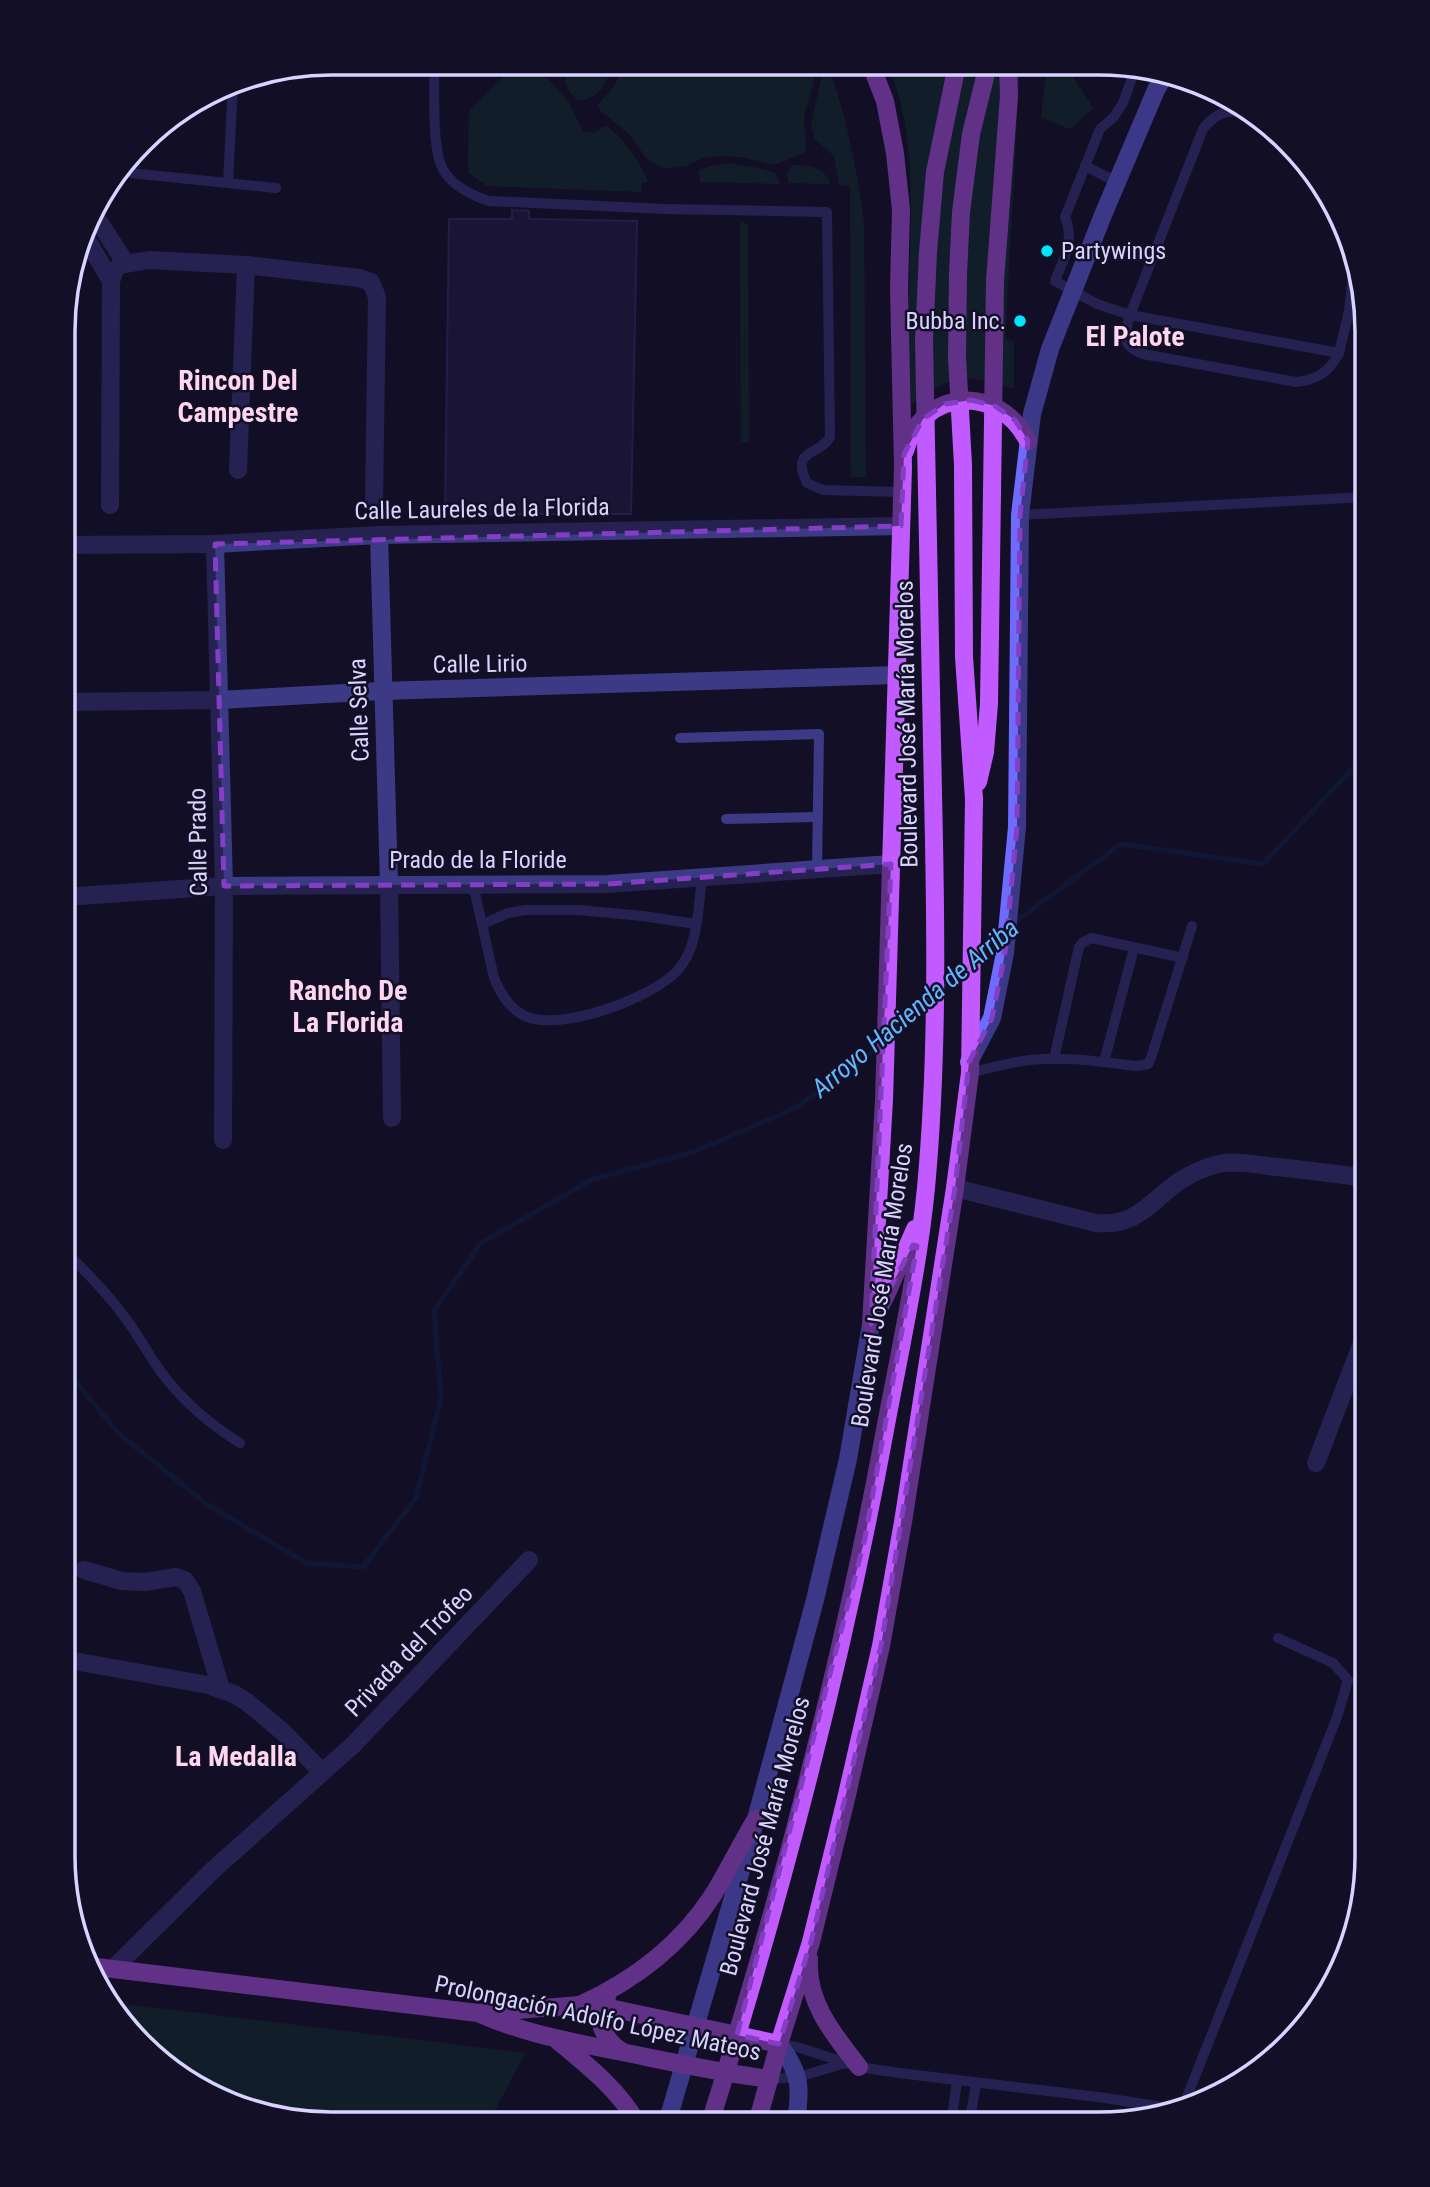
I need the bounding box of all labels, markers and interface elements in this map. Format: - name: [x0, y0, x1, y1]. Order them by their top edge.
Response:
- place label: Partywings: [1061, 237, 1166, 265]
- marker: Partywings: [1039, 243, 1055, 259]
- place label: Bubba Inc.: [906, 307, 1006, 335]
- marker: Bubba Inc.: [1012, 313, 1028, 329]
- district label: El Palote: [1085, 320, 1185, 353]
- district label: Rincon Del Campestre: [178, 364, 298, 429]
- street label: Calle Laureles de la Florida: [354, 493, 610, 525]
- street label: Boulevard José María Morelos: [890, 580, 924, 868]
- street label: Calle Lirio: [432, 649, 528, 679]
- street label: Calle Selva: [343, 658, 375, 762]
- street label: Calle Prado: [183, 788, 213, 896]
- street label: Prado de la Floride: [389, 846, 567, 874]
- water label: Arroyo Hacienda de Arriba: [805, 913, 1025, 1104]
- district label: Rancho De La Florida: [289, 974, 407, 1039]
- street label: Boulevard José María Morelos: [846, 1141, 918, 1429]
- street label: Privada del Trofeo: [339, 1580, 479, 1722]
- street label: Boulevard José María Morelos: [714, 1694, 816, 1978]
- district label: La Medalla: [175, 1740, 297, 1773]
- street label: Prolongación Adolfo López Mateos: [432, 1970, 764, 2066]

